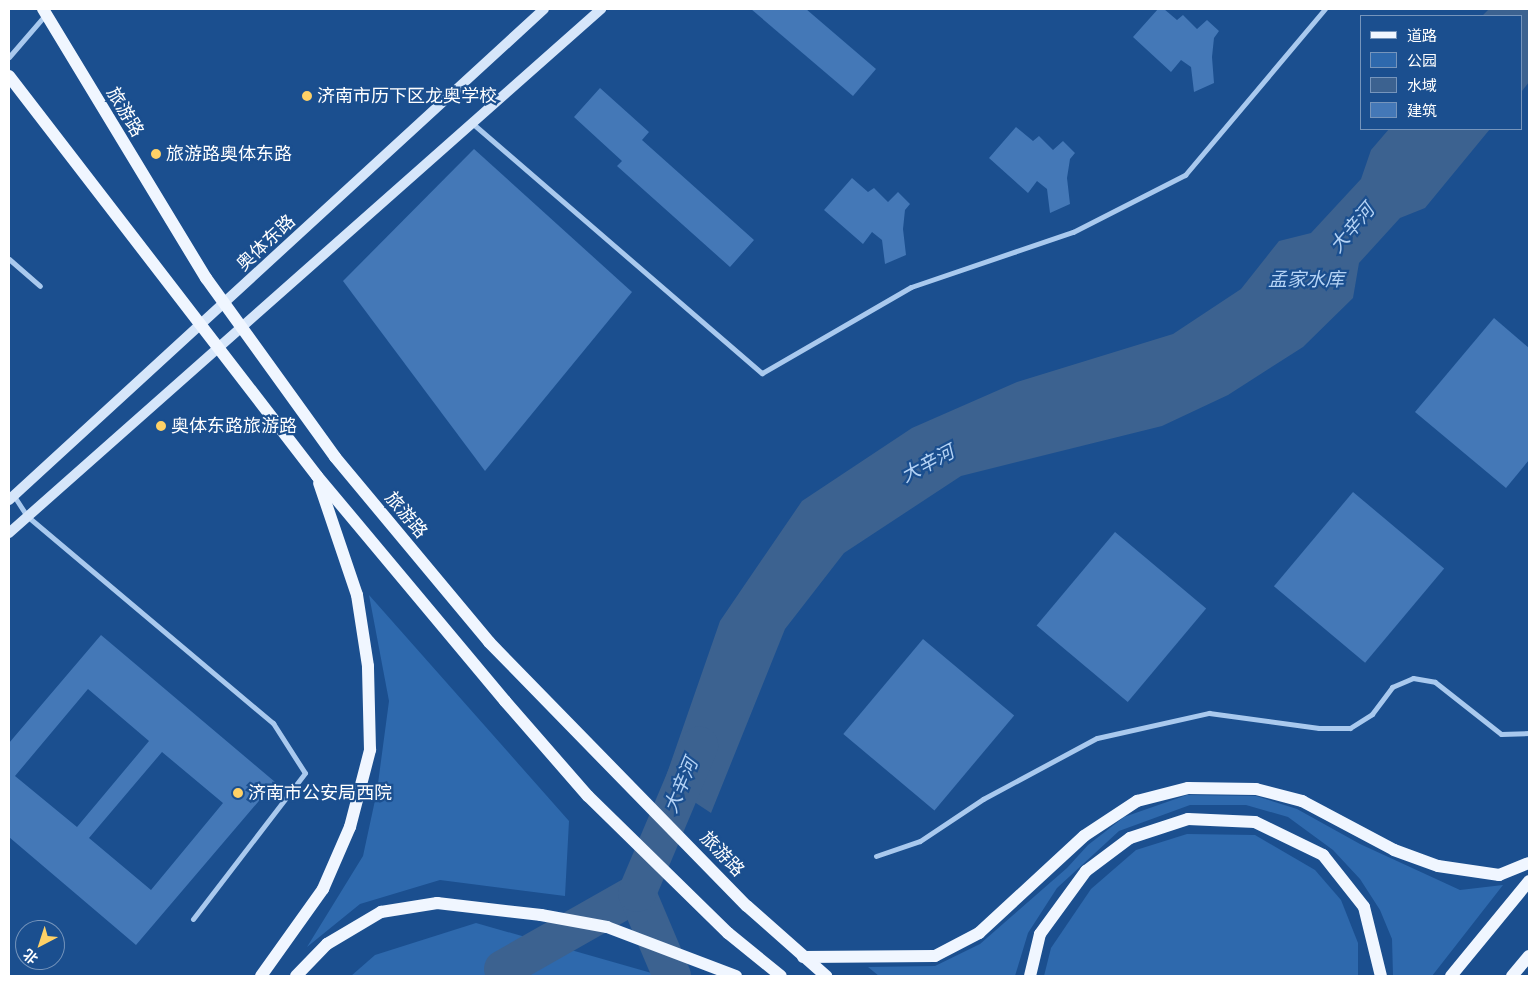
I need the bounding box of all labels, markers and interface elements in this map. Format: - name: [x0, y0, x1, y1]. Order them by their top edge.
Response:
- legend: [1360, 15, 1523, 130]
- text: 道路: [1407, 27, 1437, 45]
- text: 公园: [1407, 52, 1437, 70]
- text: 水域: [1407, 77, 1437, 95]
- street label: 旅游路: [102, 83, 148, 141]
- place label: 济南市历下区龙奥学校: [317, 85, 497, 107]
- marker: 济南市历下区龙奥学校: [301, 90, 313, 102]
- text: 建筑: [1407, 102, 1437, 120]
- place label: 旅游路奥体东路: [166, 143, 292, 165]
- marker: 旅游路奥体东路: [150, 148, 162, 160]
- water label: 大辛河: [1326, 200, 1380, 258]
- street label: 奥体东路: [232, 211, 300, 275]
- water label: 孟家水库: [1268, 270, 1344, 292]
- place label: 奥体东路旅游路: [171, 415, 297, 437]
- marker: 奥体东路旅游路: [155, 420, 167, 432]
- water label: 大辛河: [897, 442, 959, 488]
- street label: 旅游路: [380, 487, 432, 543]
- water label: 大辛河: [660, 755, 704, 817]
- place label: 济南市公安局西院: [248, 782, 392, 804]
- marker: 济南市公安局西院: [232, 787, 244, 799]
- street label: 旅游路: [695, 827, 749, 881]
- north arrow: [15, 920, 65, 970]
- text: 北: [20, 945, 42, 967]

